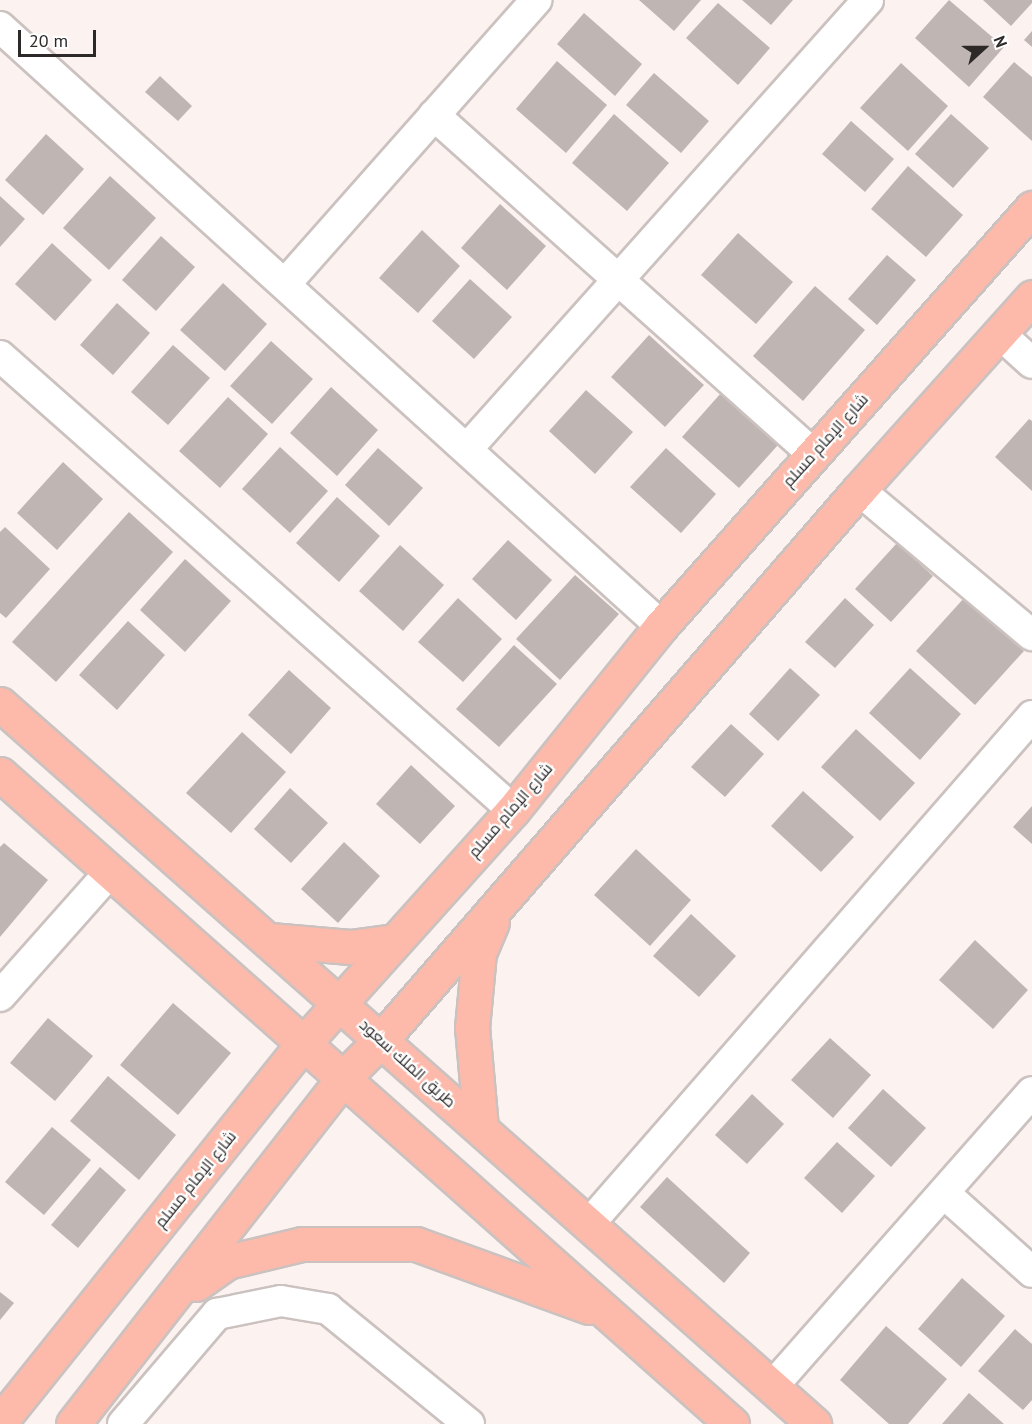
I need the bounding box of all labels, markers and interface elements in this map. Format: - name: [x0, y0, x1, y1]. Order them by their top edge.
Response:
- scale bar: [21, 18, 99, 56]
- north arrow: [954, 18, 1014, 78]
- text: 20 m: [29, 29, 68, 52]
- text: N: [990, 33, 1012, 50]
- street label: شارع الإمام مسلم: [778, 389, 872, 491]
- street label: شارع الإمام مسلم: [464, 759, 556, 861]
- street label: طريق الملك سعود: [356, 1015, 460, 1111]
- street label: شارع الإمام مسلم: [150, 1127, 240, 1231]

